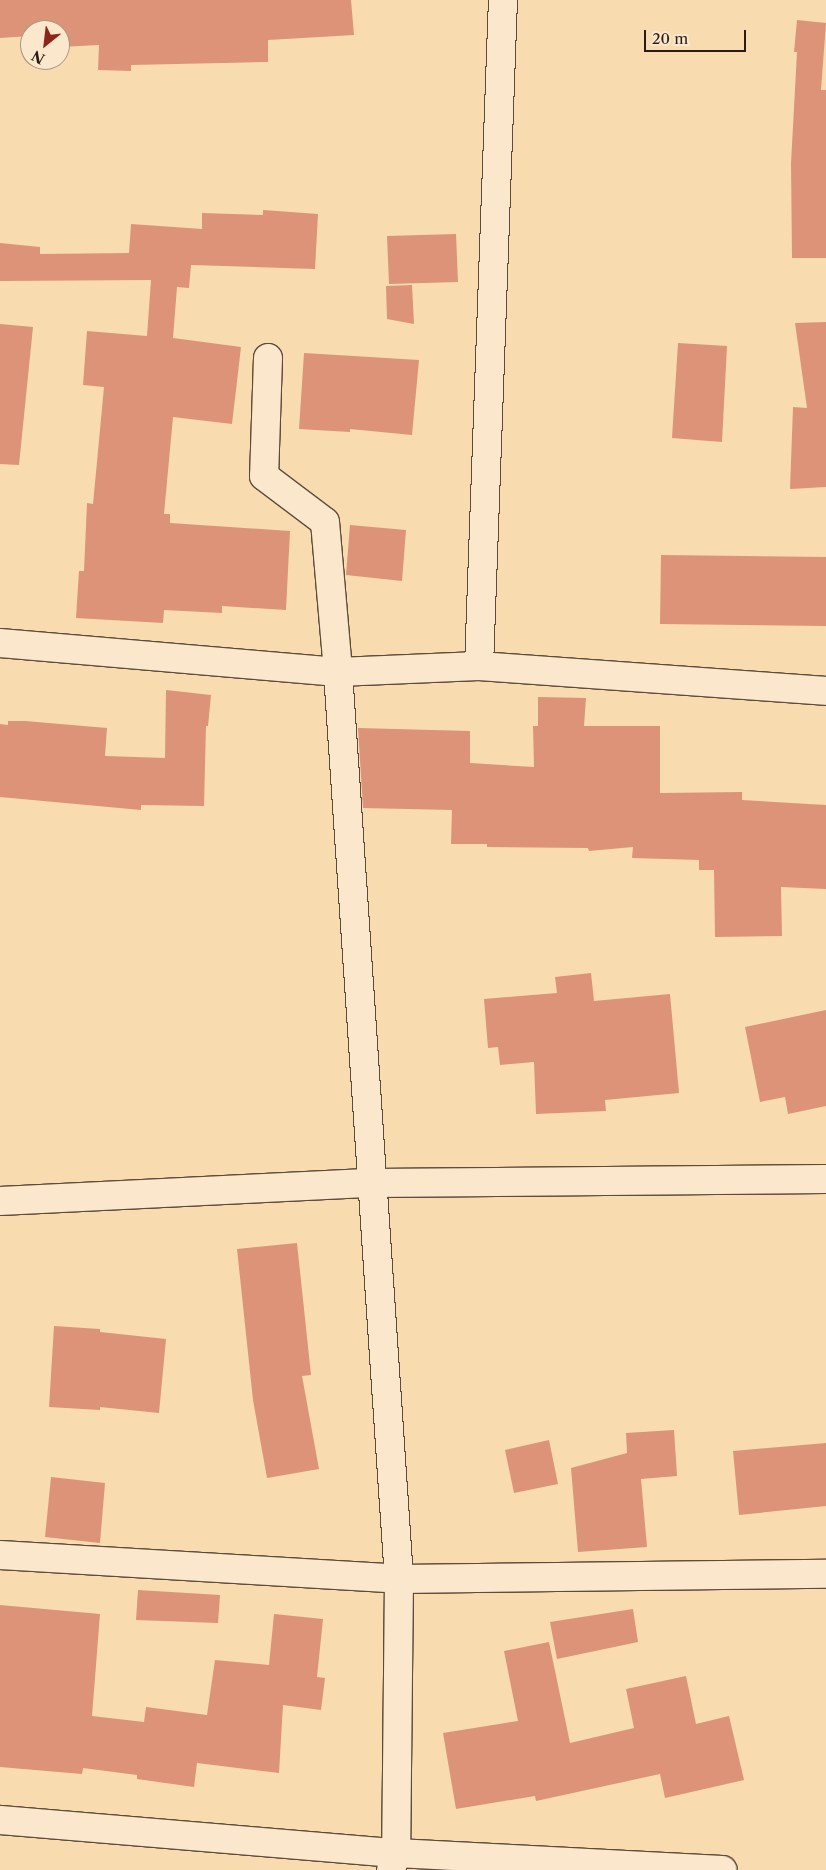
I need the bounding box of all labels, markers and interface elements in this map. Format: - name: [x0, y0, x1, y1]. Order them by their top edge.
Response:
- north arrow: [20, 20, 70, 70]
- scale bar: [646, 20, 748, 52]
- text: 20 m: [652, 29, 688, 48]
- text: N: [29, 46, 48, 68]

